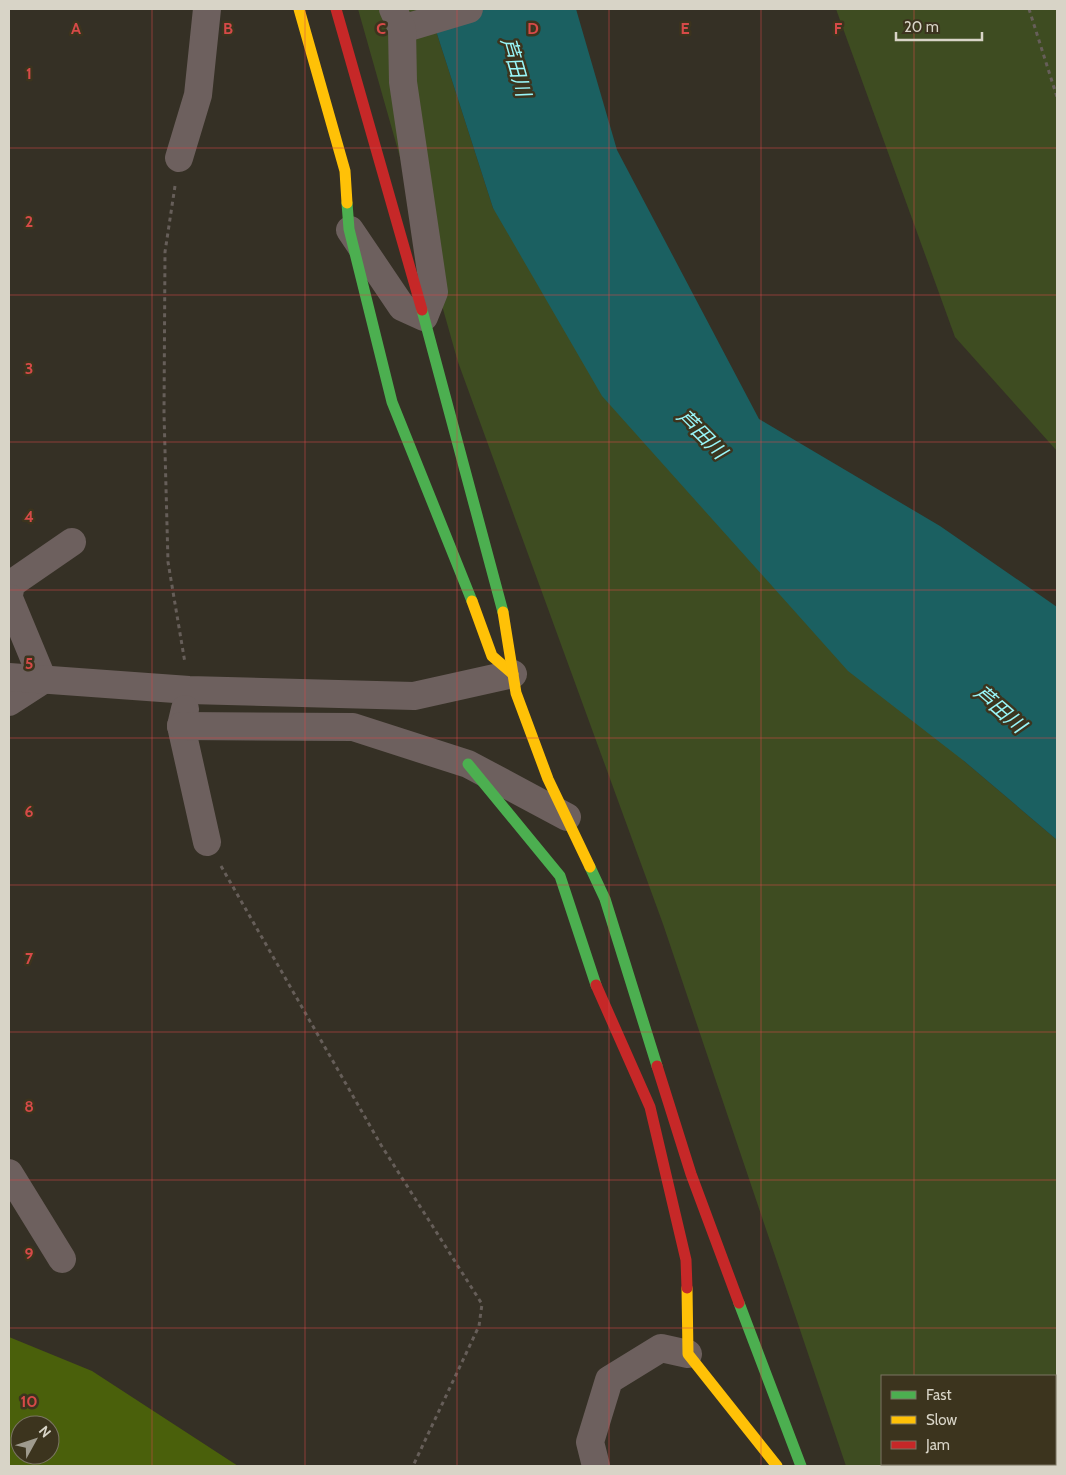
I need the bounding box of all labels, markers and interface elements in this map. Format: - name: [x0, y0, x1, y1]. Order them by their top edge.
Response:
- scale bar: [896, 10, 982, 42]
- text: 20 m: [904, 18, 939, 36]
- text: A: [71, 19, 81, 38]
- text: B: [223, 19, 233, 38]
- text: C: [376, 19, 386, 38]
- text: D: [527, 19, 539, 38]
- text: E: [680, 19, 690, 38]
- text: F: [834, 19, 843, 38]
- water label: 芦田川: [496, 35, 536, 101]
- text: 1: [26, 64, 32, 83]
- text: 2: [25, 212, 33, 231]
- text: 3: [25, 359, 33, 378]
- water label: 芦田川: [672, 404, 733, 465]
- text: 4: [24, 507, 34, 526]
- text: 5: [25, 654, 33, 673]
- water label: 芦田川: [969, 680, 1032, 739]
- text: 6: [25, 802, 34, 821]
- text: 7: [25, 949, 34, 968]
- text: 8: [24, 1097, 34, 1116]
- text: 9: [25, 1244, 34, 1263]
- legend: [881, 1375, 1056, 1465]
- text: Fast: [926, 1386, 951, 1404]
- text: 10: [20, 1392, 38, 1411]
- text: Slow: [926, 1411, 957, 1429]
- north arrow: [10, 1415, 60, 1465]
- text: N: [35, 1422, 55, 1441]
- text: Jam: [925, 1436, 950, 1454]

